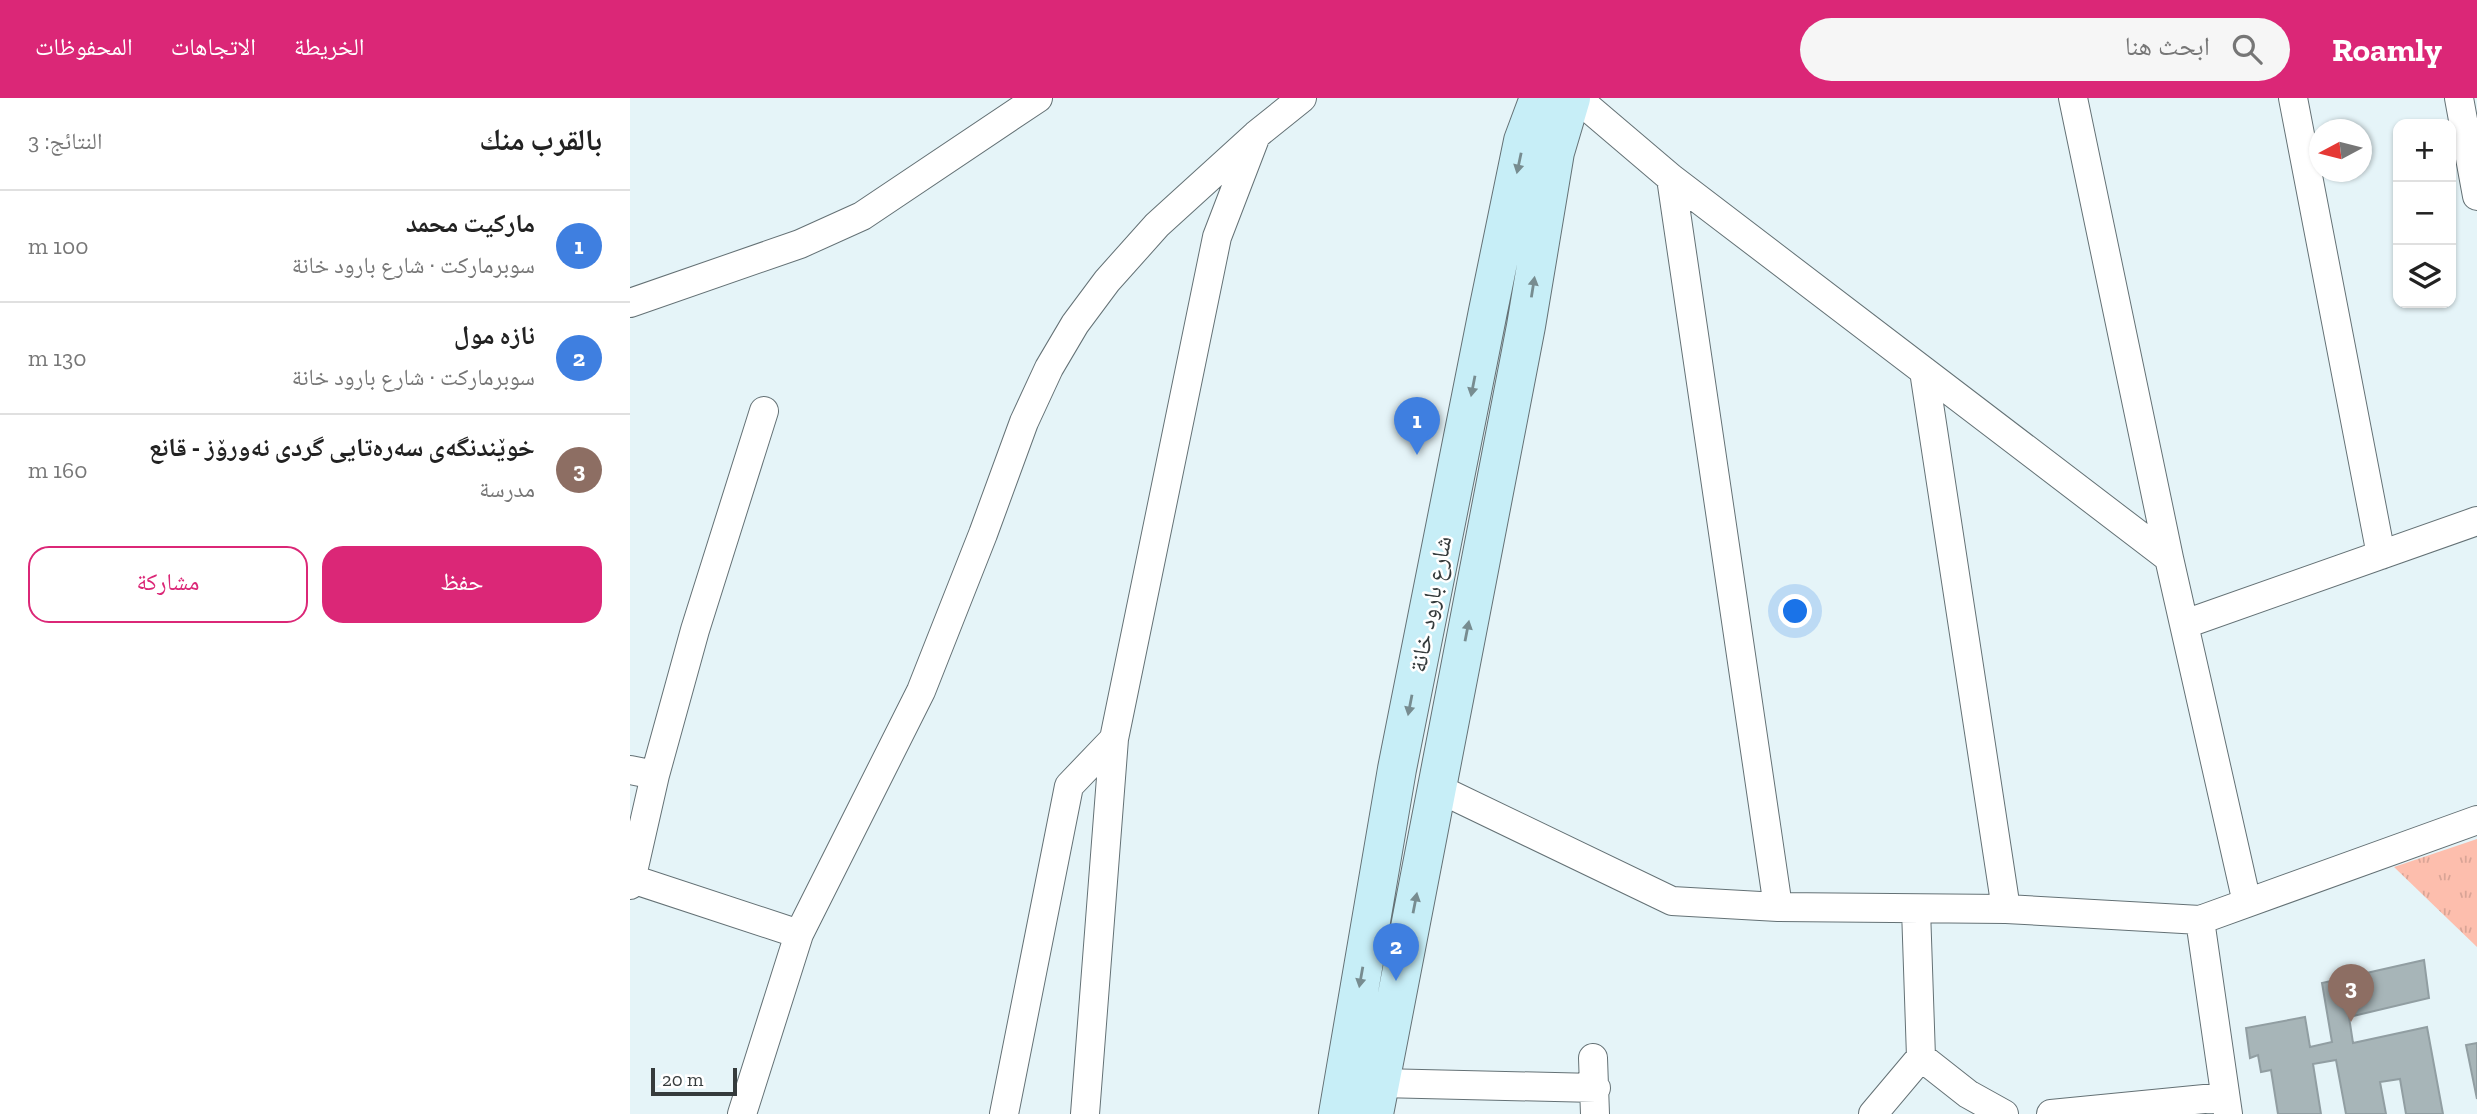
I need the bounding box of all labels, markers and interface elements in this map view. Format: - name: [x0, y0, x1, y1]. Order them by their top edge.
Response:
- search box: [1800, 18, 2290, 81]
- text: ابحث هنا: [2125, 30, 2210, 62]
- icon: search: [2228, 30, 2266, 68]
- text: Roamly: [2332, 30, 2442, 69]
- text: المحفوظات: [35, 32, 133, 61]
- text: الاتجاهات: [171, 32, 256, 61]
- text: الخريطة: [294, 32, 365, 61]
- north arrow: [2309, 119, 2372, 182]
- map controls: [2393, 119, 2456, 308]
- button: +: [2393, 119, 2456, 182]
- text: بالقرب منك: [479, 122, 602, 158]
- text: النتائج: 3: [28, 127, 102, 155]
- one-way arrow: [1513, 152, 1524, 174]
- button: −: [2393, 182, 2456, 245]
- text: ماركيت محمد: [406, 207, 535, 239]
- text: 100 m: [28, 232, 88, 260]
- text: 1: [574, 232, 584, 260]
- button: layers: [2393, 245, 2456, 308]
- text: سوبرماركت · شارع بارود خانة: [292, 251, 535, 279]
- one-way arrow: [1528, 276, 1539, 298]
- text: نازه مول: [454, 319, 535, 351]
- text: 130 m: [28, 344, 86, 372]
- text: 2: [573, 344, 585, 372]
- text: سوبرماركت · شارع بارود خانة: [292, 363, 535, 391]
- one-way arrow: [1467, 375, 1478, 397]
- pin: 1: [1394, 397, 1440, 455]
- text: خوێندنگەی سەرەتایی گردی نەورۆز - قانع: [149, 431, 535, 463]
- text: 160 m: [28, 456, 87, 484]
- text: 3: [573, 456, 585, 484]
- text: مدرسة: [479, 475, 535, 503]
- street label: شارع بارود خانة: [1403, 533, 1458, 675]
- button: مشاركة: [28, 546, 308, 623]
- button: حفظ: [322, 546, 602, 623]
- your location: [1778, 594, 1812, 628]
- one-way arrow: [1462, 620, 1473, 642]
- one-way arrow: [1404, 694, 1415, 716]
- one-way arrow: [1409, 892, 1420, 914]
- pin: 2: [1373, 923, 1419, 981]
- pin: 3: [2328, 964, 2374, 1022]
- one-way arrow: [1356, 967, 1367, 989]
- scale bar: [651, 1065, 737, 1097]
- text: 20 m: [662, 1068, 703, 1091]

